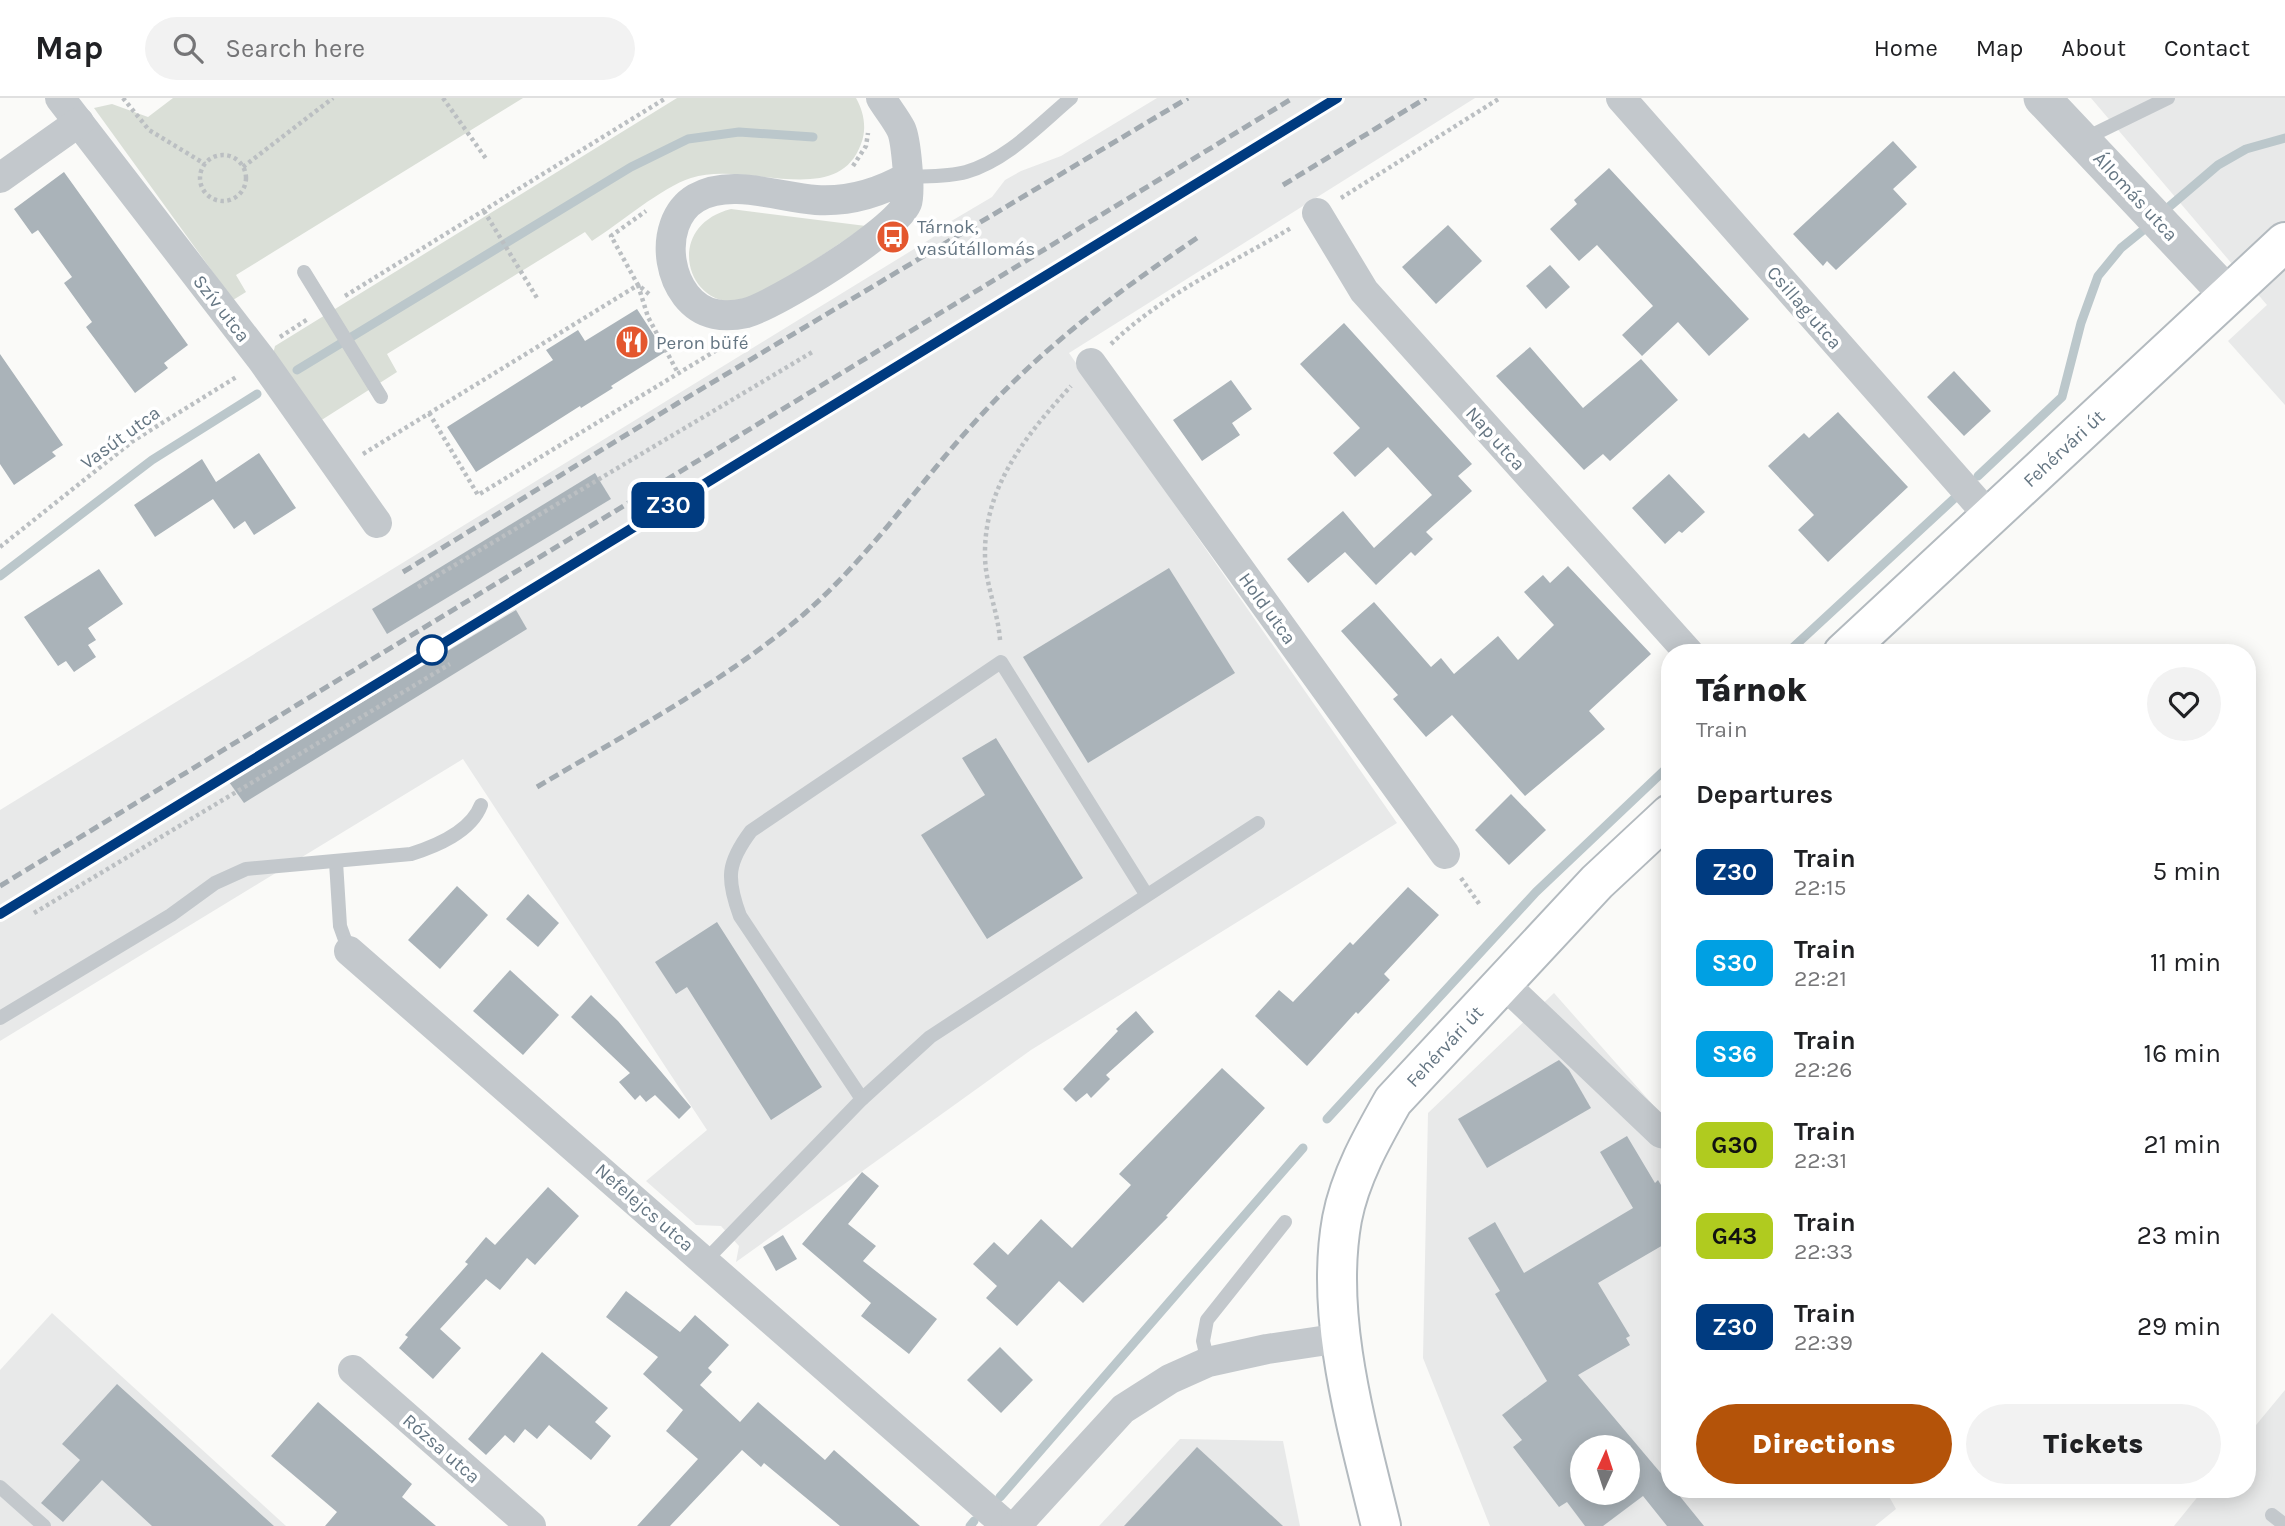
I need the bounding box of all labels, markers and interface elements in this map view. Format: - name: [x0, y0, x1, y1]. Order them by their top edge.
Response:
- search box: [145, 17, 635, 80]
- text: Map: [35, 29, 103, 67]
- icon: search: [169, 29, 207, 67]
- text: Search here: [225, 33, 365, 64]
- text: Home: [1874, 34, 1938, 62]
- text: Map: [1976, 34, 2023, 62]
- text: About: [2061, 34, 2126, 62]
- text: Contact: [2164, 34, 2250, 62]
- street label: Állomás utca: [2088, 147, 2183, 246]
- place label: Tárnok, vasútállomás: [917, 216, 1035, 260]
- bus stop icon: Tárnok, vasútállomás: [874, 218, 912, 256]
- street label: Csillag utca: [1762, 262, 1846, 354]
- street label: Szív utca: [188, 271, 254, 347]
- restaurant icon: Peron büfé: [613, 323, 651, 361]
- place label: Peron büfé: [656, 332, 749, 354]
- street label: Vasút utca: [77, 402, 165, 474]
- street label: Nap utca: [1461, 402, 1530, 475]
- street label: Fehérvári út: [2019, 406, 2109, 492]
- line badge: Z30: [628, 482, 708, 528]
- text: Z30: [645, 491, 691, 519]
- street label: Hold utca: [1234, 569, 1301, 649]
- unlabelled marker: [417, 635, 447, 665]
- button: heart: [2147, 667, 2221, 741]
- text: Tárnok: [1696, 671, 1807, 709]
- text: Train: [1696, 716, 1748, 743]
- text: Departures: [1696, 779, 1833, 810]
- text: Train: [1794, 843, 1856, 874]
- text: 5 min: [2152, 856, 2221, 887]
- text: Z30: [1712, 858, 1757, 886]
- text: 22:15: [1794, 874, 1847, 901]
- text: Train: [1794, 934, 1856, 965]
- text: 11 min: [2150, 947, 2221, 978]
- text: S30: [1712, 949, 1757, 977]
- text: 22:21: [1794, 965, 1847, 992]
- street label: Fehérvári út: [1402, 1002, 1488, 1092]
- text: Train: [1794, 1025, 1856, 1056]
- text: 16 min: [2144, 1038, 2221, 1069]
- text: S36: [1712, 1040, 1757, 1068]
- text: 22:26: [1794, 1056, 1852, 1083]
- text: Train: [1794, 1116, 1856, 1147]
- text: 21 min: [2143, 1129, 2221, 1160]
- text: G30: [1711, 1131, 1758, 1159]
- text: 22:31: [1794, 1147, 1847, 1174]
- street label: Nefelejcs utca: [591, 1159, 698, 1256]
- text: Train: [1794, 1207, 1856, 1238]
- text: 23 min: [2137, 1220, 2221, 1251]
- text: G43: [1712, 1222, 1757, 1250]
- text: 22:33: [1794, 1238, 1853, 1265]
- text: Train: [1794, 1298, 1856, 1329]
- text: 29 min: [2137, 1311, 2221, 1342]
- text: Z30: [1712, 1313, 1757, 1341]
- text: 22:39: [1794, 1329, 1853, 1356]
- button: Directions: [1696, 1404, 1952, 1484]
- button: Tickets: [1966, 1404, 2221, 1484]
- street label: Rózsa utca: [398, 1409, 484, 1488]
- north arrow: [1570, 1435, 1640, 1505]
- map controls: [1570, 1435, 1640, 1505]

